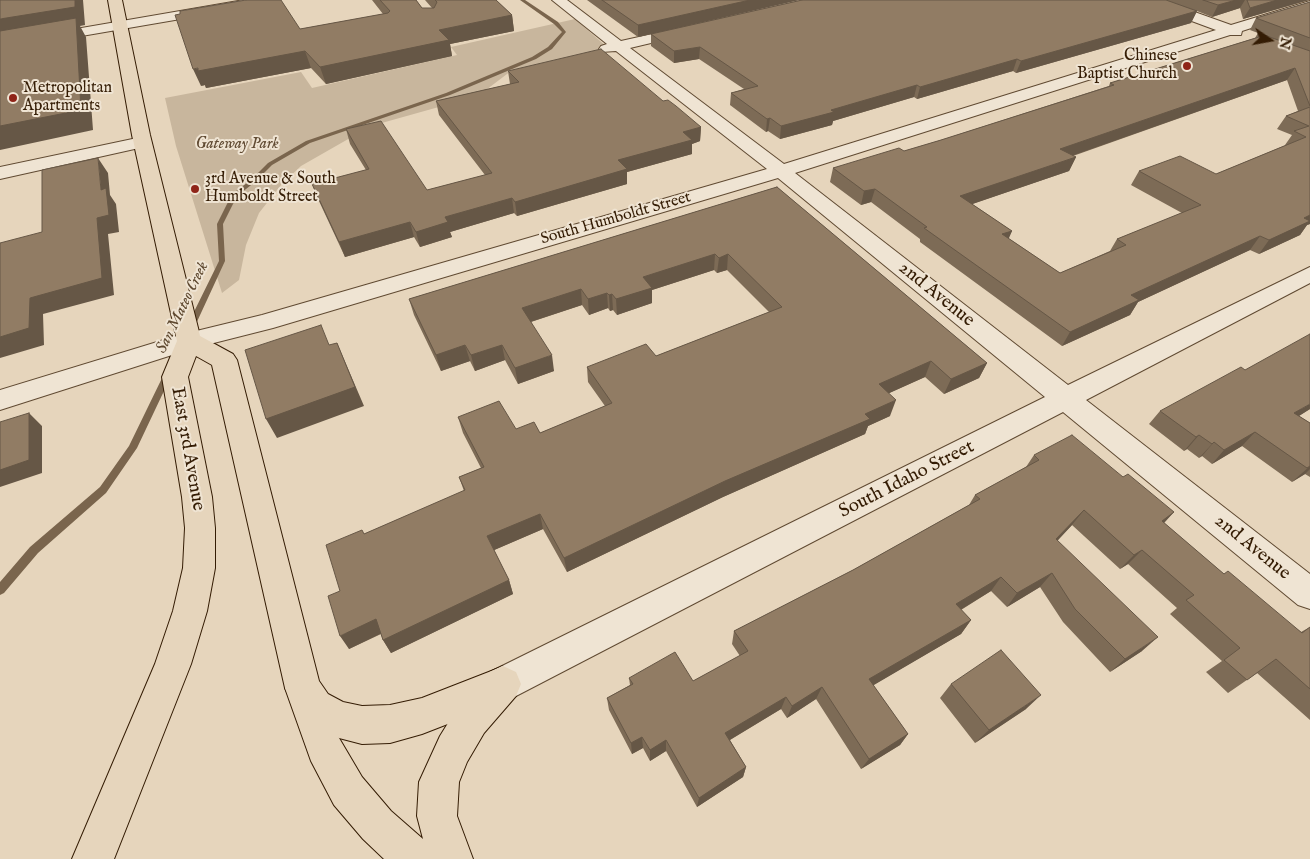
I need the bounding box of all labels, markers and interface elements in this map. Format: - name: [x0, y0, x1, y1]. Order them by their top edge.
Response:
- north arrow: [1245, 15, 1295, 65]
- text: N: [1275, 35, 1295, 51]
- place label: Chinese Baptist Church: [1077, 47, 1177, 85]
- marker: Chinese Baptist Church: [1181, 60, 1193, 72]
- place label: Metropolitan Apartments: [23, 79, 112, 117]
- marker: Metropolitan Apartments: [7, 92, 19, 104]
- park label: Gateway Park: [195, 135, 279, 155]
- place label: 3rd Avenue & South Humboldt Street: [205, 170, 336, 208]
- marker: 3rd Avenue & South Humboldt Street: [189, 183, 201, 195]
- street label: South Humboldt Street: [539, 188, 693, 250]
- street label: 2nd Avenue: [893, 257, 979, 333]
- water label: San Mateo Creek: [153, 259, 213, 357]
- street label: East 3rd Avenue: [165, 385, 209, 513]
- street label: South Idaho Street: [836, 436, 978, 524]
- street label: 2nd Avenue: [1209, 510, 1295, 586]

